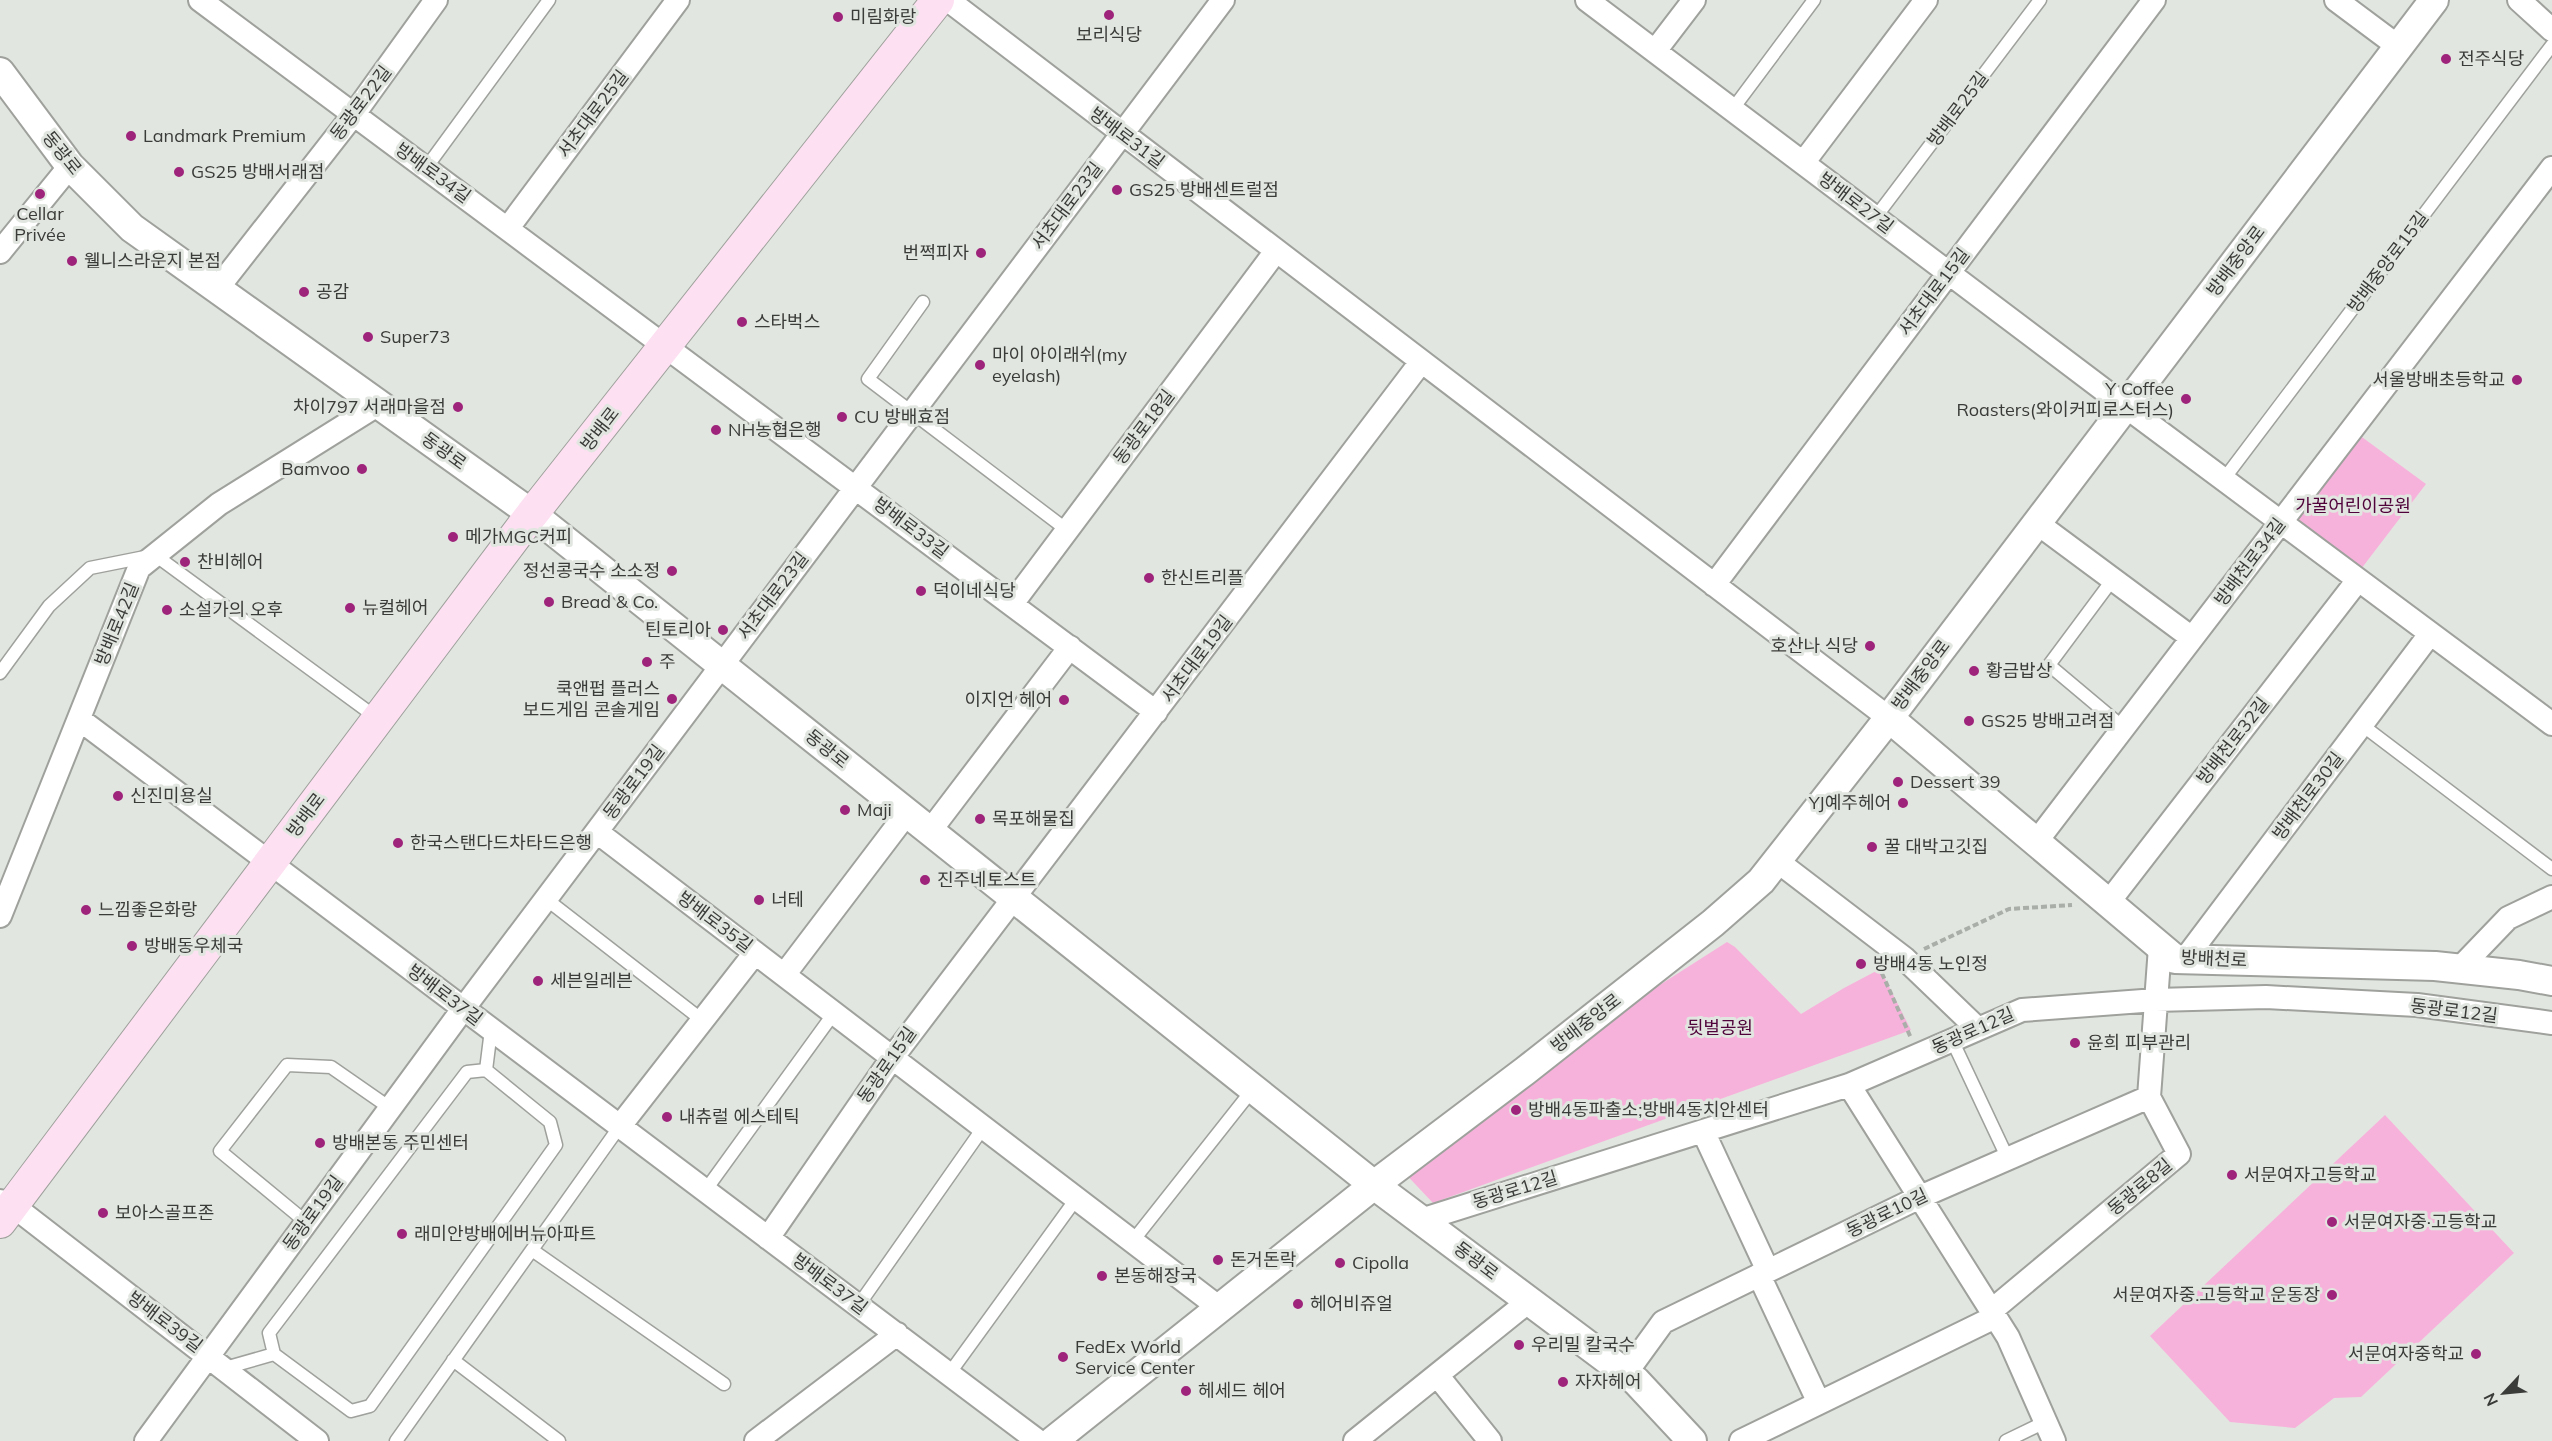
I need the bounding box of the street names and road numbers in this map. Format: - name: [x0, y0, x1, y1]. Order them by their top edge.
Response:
- street label: 동광로22길: [325, 61, 396, 145]
- street label: 서초대로25길: [552, 65, 633, 162]
- street label: 방배로25길: [1922, 67, 1993, 151]
- street label: 방배로31길: [1085, 102, 1169, 173]
- street label: 동광로: [38, 126, 87, 179]
- street label: 방배로34길: [391, 137, 476, 208]
- street label: 서초대로23길: [1026, 157, 1107, 254]
- street label: 방배로27길: [1814, 167, 1898, 238]
- street label: 방배중앙로15길: [2342, 206, 2433, 317]
- street label: 방배중앙로: [2201, 221, 2270, 301]
- street label: 서초대로15길: [1893, 243, 1974, 340]
- street label: 동광로18길: [1108, 385, 1179, 469]
- street label: 방배로: [575, 402, 624, 455]
- street label: 동광로: [417, 427, 471, 475]
- street label: 방배로33길: [869, 492, 953, 563]
- street label: 방배천로34길: [2209, 513, 2290, 610]
- street label: 서초대로23길: [732, 547, 813, 644]
- street label: 방배로42길: [89, 579, 144, 669]
- street label: 서초대로19길: [1156, 610, 1237, 707]
- street label: 방배중앙로: [1886, 635, 1955, 715]
- street label: 방배천로32길: [2191, 692, 2274, 789]
- street label: 동광로: [801, 724, 854, 773]
- street label: 동광로19길: [598, 740, 669, 824]
- street label: 방배천로30길: [2267, 747, 2348, 844]
- street label: 방배로: [281, 788, 330, 841]
- street label: 방배로35길: [673, 886, 757, 957]
- street label: 방배천로: [2180, 945, 2248, 972]
- street label: 방배로37길: [403, 959, 487, 1030]
- street label: 방배중앙로: [1546, 988, 1625, 1057]
- street label: 동광로12길: [2409, 994, 2499, 1027]
- street label: 동광로12길: [1928, 1002, 2018, 1059]
- street label: 동광로15길: [852, 1022, 921, 1107]
- street label: 동광로8길: [2103, 1153, 2177, 1220]
- street label: 동광로12길: [1469, 1166, 1560, 1213]
- street label: 동광로19길: [277, 1170, 348, 1255]
- street label: 동광로10길: [1842, 1183, 1931, 1242]
- street label: 동광로: [1450, 1236, 1503, 1285]
- street label: 방배로37길: [788, 1248, 872, 1319]
- street label: 방배로39길: [123, 1286, 207, 1357]

